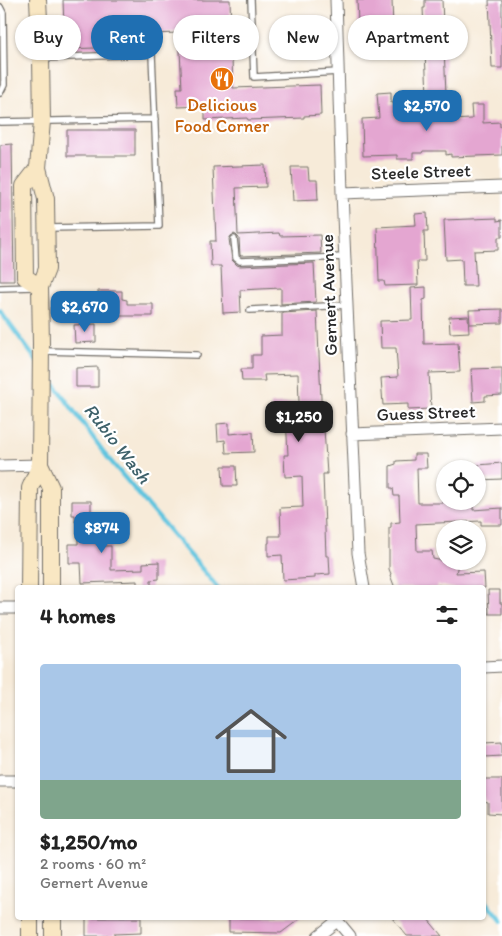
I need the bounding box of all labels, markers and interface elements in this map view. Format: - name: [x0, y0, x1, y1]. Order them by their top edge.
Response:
- chip: Buy: [15, 15, 81, 60]
- chip: Rent: [91, 15, 163, 60]
- chip: Filters: [173, 15, 259, 60]
- chip: New: [269, 15, 338, 60]
- chip: Apartment: [348, 15, 468, 60]
- restaurant icon: Delicious Food Corner: [209, 66, 235, 92]
- pin: $2,570: [386, 90, 468, 132]
- place label: Delicious Food Corner: [175, 94, 270, 137]
- text: $2,570: [404, 96, 450, 115]
- street label: Steele Street: [371, 159, 471, 185]
- street label: Gernert Avenue: [316, 234, 342, 356]
- pin: $2,670: [44, 290, 126, 333]
- text: $2,670: [62, 297, 108, 316]
- water label: Rubio Wash: [79, 399, 157, 489]
- pin: $1,250: [258, 400, 340, 443]
- street label: Guess Street: [376, 400, 476, 426]
- text: $1,250: [276, 407, 322, 426]
- map controls: [436, 460, 486, 570]
- button: locate: [436, 460, 486, 510]
- pin: $874: [72, 512, 132, 554]
- text: $874: [85, 518, 119, 537]
- button: layers: [436, 520, 486, 570]
- icon: filters: [433, 601, 461, 629]
- text: 4 homes: [40, 603, 116, 628]
- icon: home: [206, 696, 296, 786]
- text: $1,250/mo: [40, 829, 138, 854]
- text: 2 rooms · 60 m²: [40, 854, 146, 873]
- text: Gernert Avenue: [40, 873, 148, 892]

